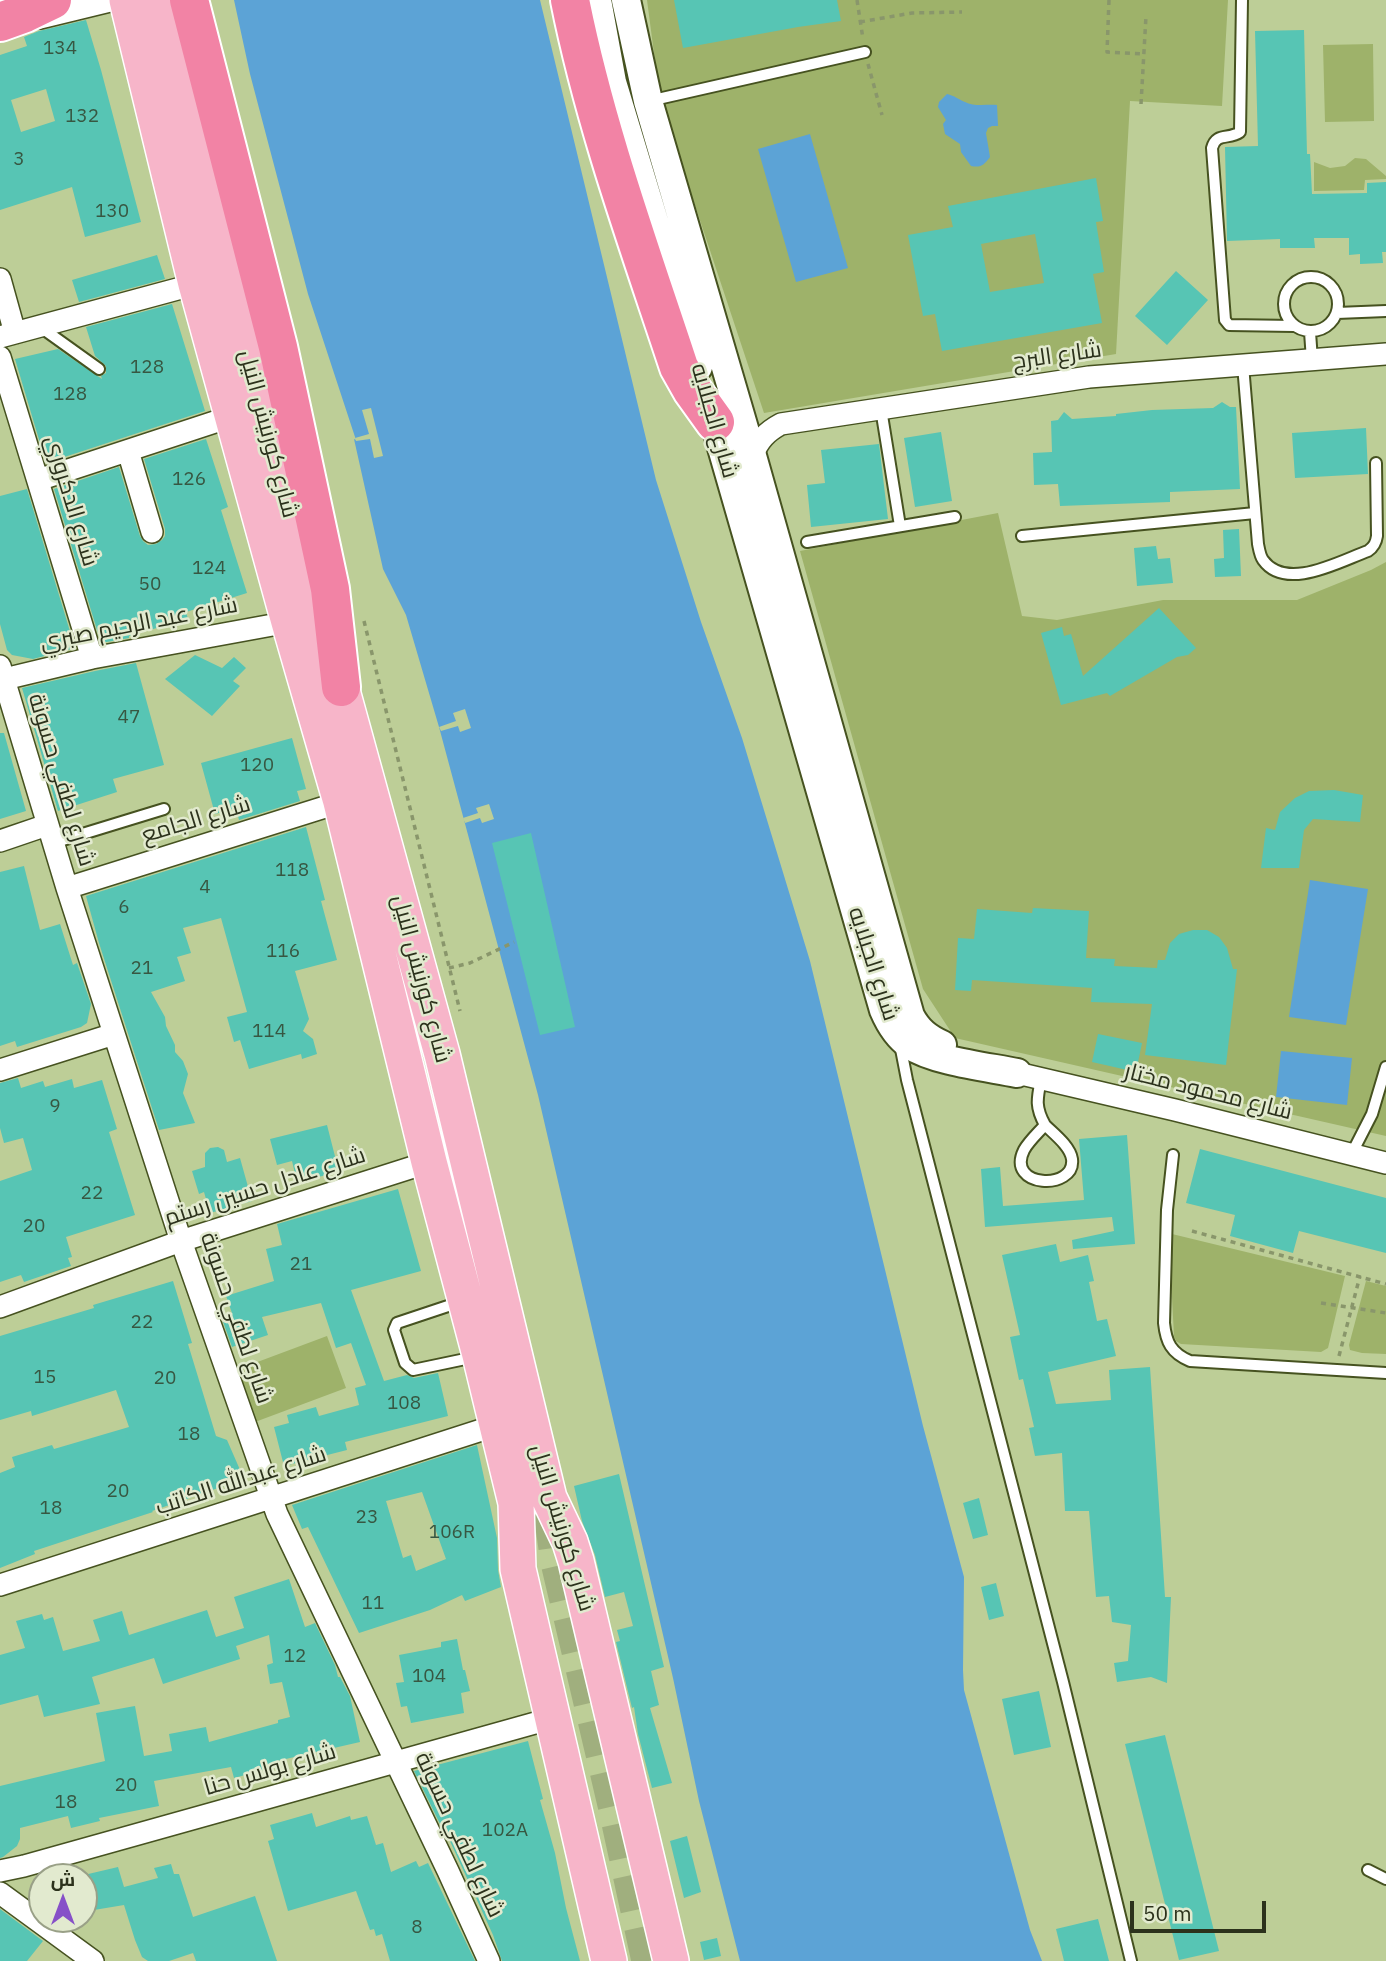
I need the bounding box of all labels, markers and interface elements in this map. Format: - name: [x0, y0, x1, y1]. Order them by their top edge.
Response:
- house number: 134: [43, 38, 77, 60]
- house number: 132: [65, 106, 99, 128]
- house number: 3: [13, 149, 25, 171]
- house number: 130: [95, 201, 129, 223]
- street label: شارع البرج: [1011, 336, 1103, 376]
- street label: شارع كورنيش النيل: [232, 347, 304, 521]
- house number: 128: [130, 357, 164, 379]
- street label: شارع الجبلايه: [684, 360, 744, 482]
- house number: 128: [53, 384, 87, 406]
- street label: شارع الدكروري: [38, 432, 104, 570]
- house number: 126: [172, 469, 206, 491]
- house number: 124: [192, 558, 226, 580]
- house number: 50: [139, 574, 161, 596]
- street label: شارع عبد الرحيم صبري: [38, 591, 240, 657]
- street label: شارع لطفي حسونة: [22, 690, 100, 870]
- house number: 47: [118, 707, 140, 729]
- house number: 120: [240, 755, 274, 777]
- street label: شارع الجامع: [138, 790, 254, 850]
- house number: 118: [275, 860, 309, 882]
- house number: 4: [199, 877, 211, 899]
- street label: شارع كورنيش النيل: [385, 892, 457, 1066]
- house number: 6: [118, 897, 130, 919]
- street label: شارع الجبلايه: [842, 904, 904, 1024]
- house number: 116: [266, 941, 300, 963]
- house number: 21: [131, 958, 153, 980]
- house number: 114: [252, 1021, 286, 1043]
- street label: شارع محمود مختار: [1121, 1058, 1295, 1126]
- house number: 9: [49, 1096, 61, 1118]
- street label: شارع عادل حسين رستم: [161, 1141, 369, 1233]
- house number: 22: [81, 1183, 103, 1205]
- house number: 20: [23, 1216, 45, 1238]
- street label: شارع لطفي حسونة: [194, 1229, 278, 1407]
- house number: 21: [290, 1254, 312, 1276]
- house number: 22: [131, 1312, 153, 1334]
- house number: 15: [34, 1367, 56, 1389]
- house number: 20: [154, 1368, 176, 1390]
- house number: 108: [387, 1393, 421, 1415]
- house number: 18: [178, 1424, 200, 1446]
- street label: شارع عبدالله الكاتب: [152, 1440, 330, 1522]
- street label: شارع كورنيش النيل: [524, 1441, 600, 1615]
- house number: 20: [107, 1481, 129, 1503]
- house number: 18: [40, 1498, 62, 1520]
- house number: 23: [356, 1507, 378, 1529]
- house number: 106R: [429, 1522, 475, 1544]
- house number: 11: [362, 1593, 384, 1615]
- house number: 12: [284, 1646, 306, 1668]
- house number: 104: [412, 1666, 446, 1688]
- street label: شارع بولس حنا: [201, 1738, 339, 1802]
- street label: شارع لطفي حسونة: [409, 1748, 509, 1922]
- house number: 20: [115, 1775, 137, 1797]
- house number: 18: [55, 1792, 77, 1814]
- house number: 102A: [482, 1820, 528, 1842]
- north arrow: [28, 1863, 98, 1933]
- text: ش: [51, 1867, 75, 1891]
- scale bar: [1134, 1888, 1270, 1932]
- text: 50 m: [1143, 1899, 1192, 1927]
- house number: 8: [411, 1917, 423, 1939]

